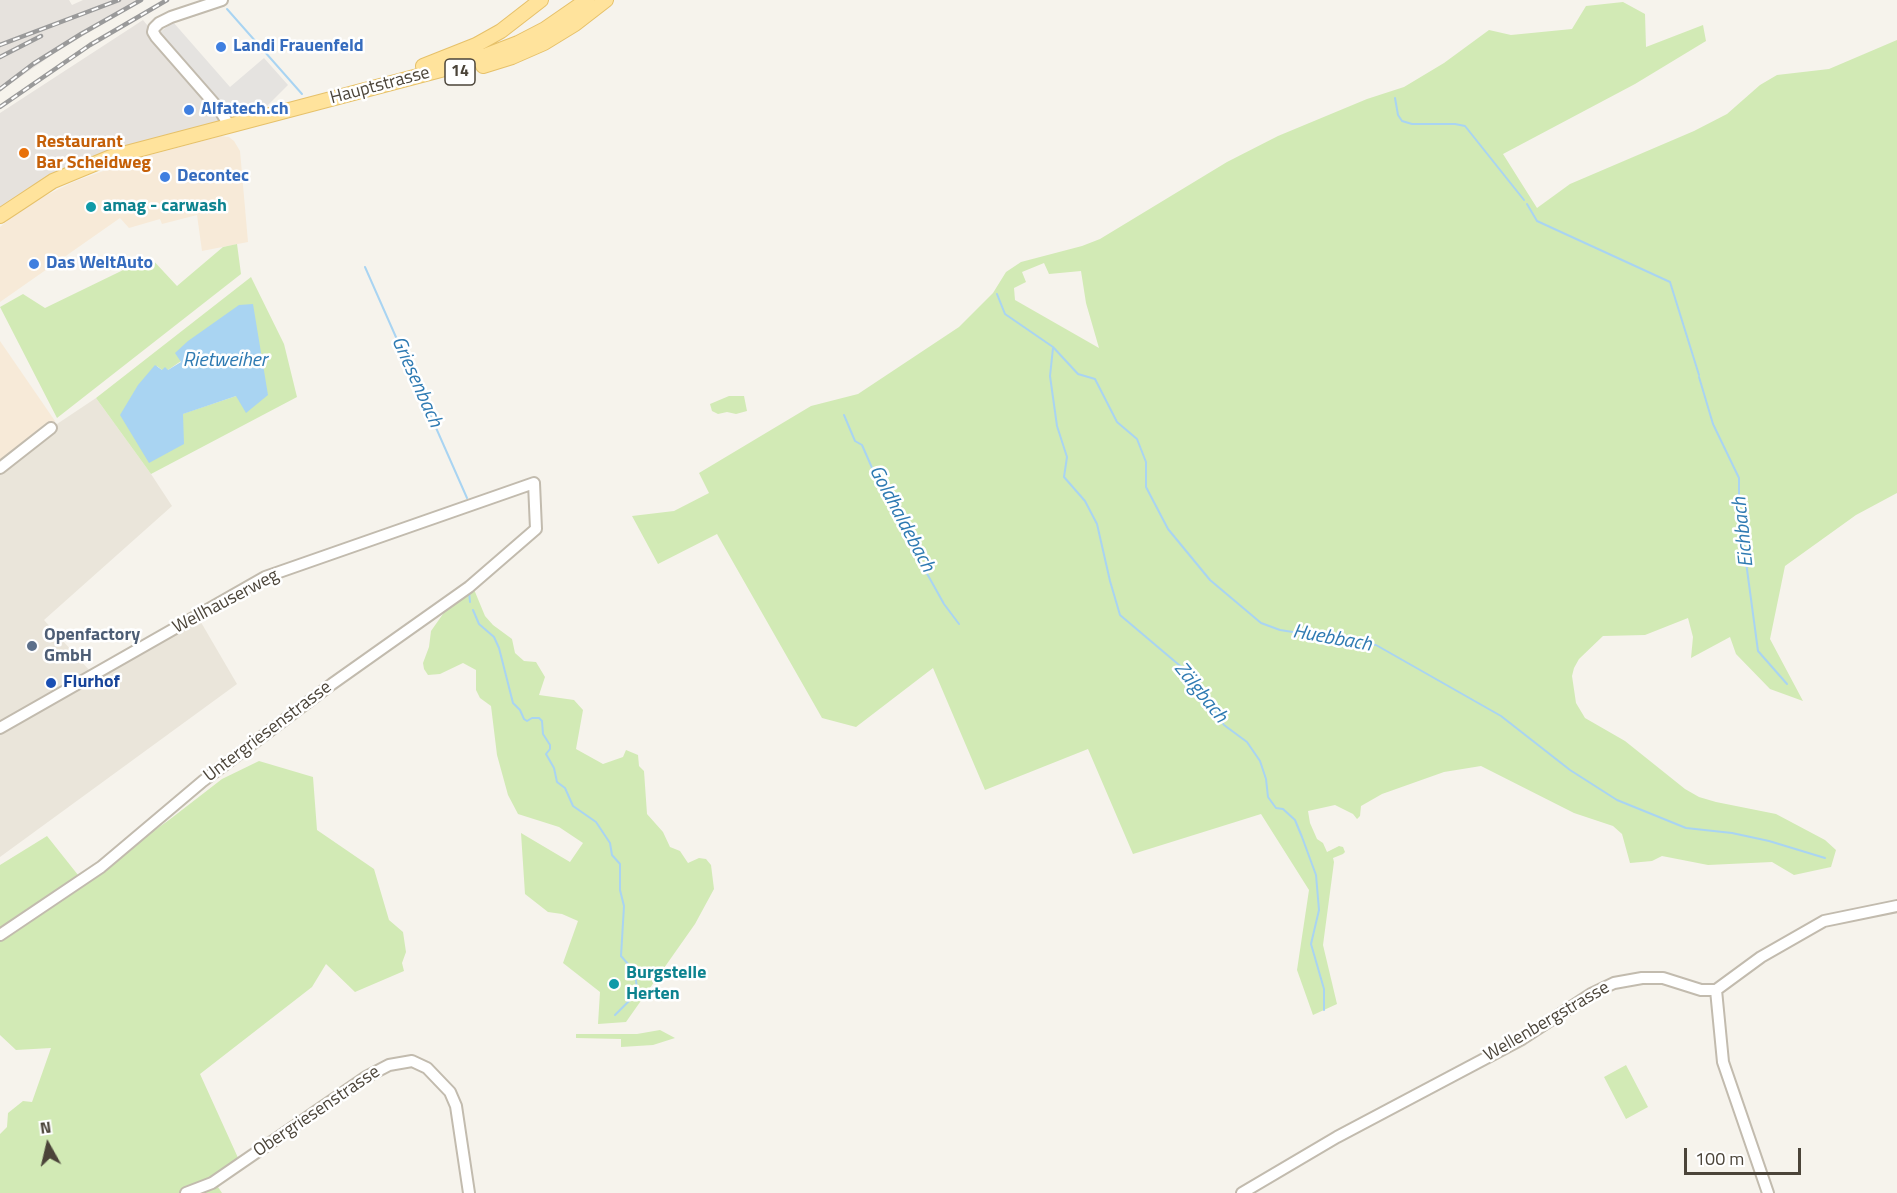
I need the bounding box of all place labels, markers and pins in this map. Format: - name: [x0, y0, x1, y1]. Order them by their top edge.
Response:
- place label: Landi Frauenfeld: [233, 36, 364, 58]
- marker: Landi Frauenfeld: [214, 40, 228, 54]
- place label: Alfatech.ch: [201, 99, 289, 121]
- marker: Alfatech.ch: [182, 103, 196, 117]
- place label: Restaurant Bar Scheidweg: [36, 132, 151, 174]
- marker: Restaurant Bar Scheidweg: [17, 146, 31, 160]
- place label: Decontec: [177, 166, 249, 188]
- marker: Decontec: [158, 170, 172, 184]
- place label: amag - carwash: [103, 196, 227, 218]
- marker: amag - carwash: [84, 200, 98, 214]
- place label: Das WeltAuto: [46, 253, 153, 275]
- marker: Das WeltAuto: [27, 257, 41, 271]
- place label: Openfactory GmbH: [44, 625, 140, 668]
- marker: Openfactory GmbH: [25, 639, 39, 653]
- place label: Flurhof: [63, 672, 120, 694]
- marker: Flurhof: [44, 676, 58, 690]
- place label: Burgstelle Herten: [626, 963, 706, 1006]
- marker: Burgstelle Herten: [607, 977, 621, 991]

